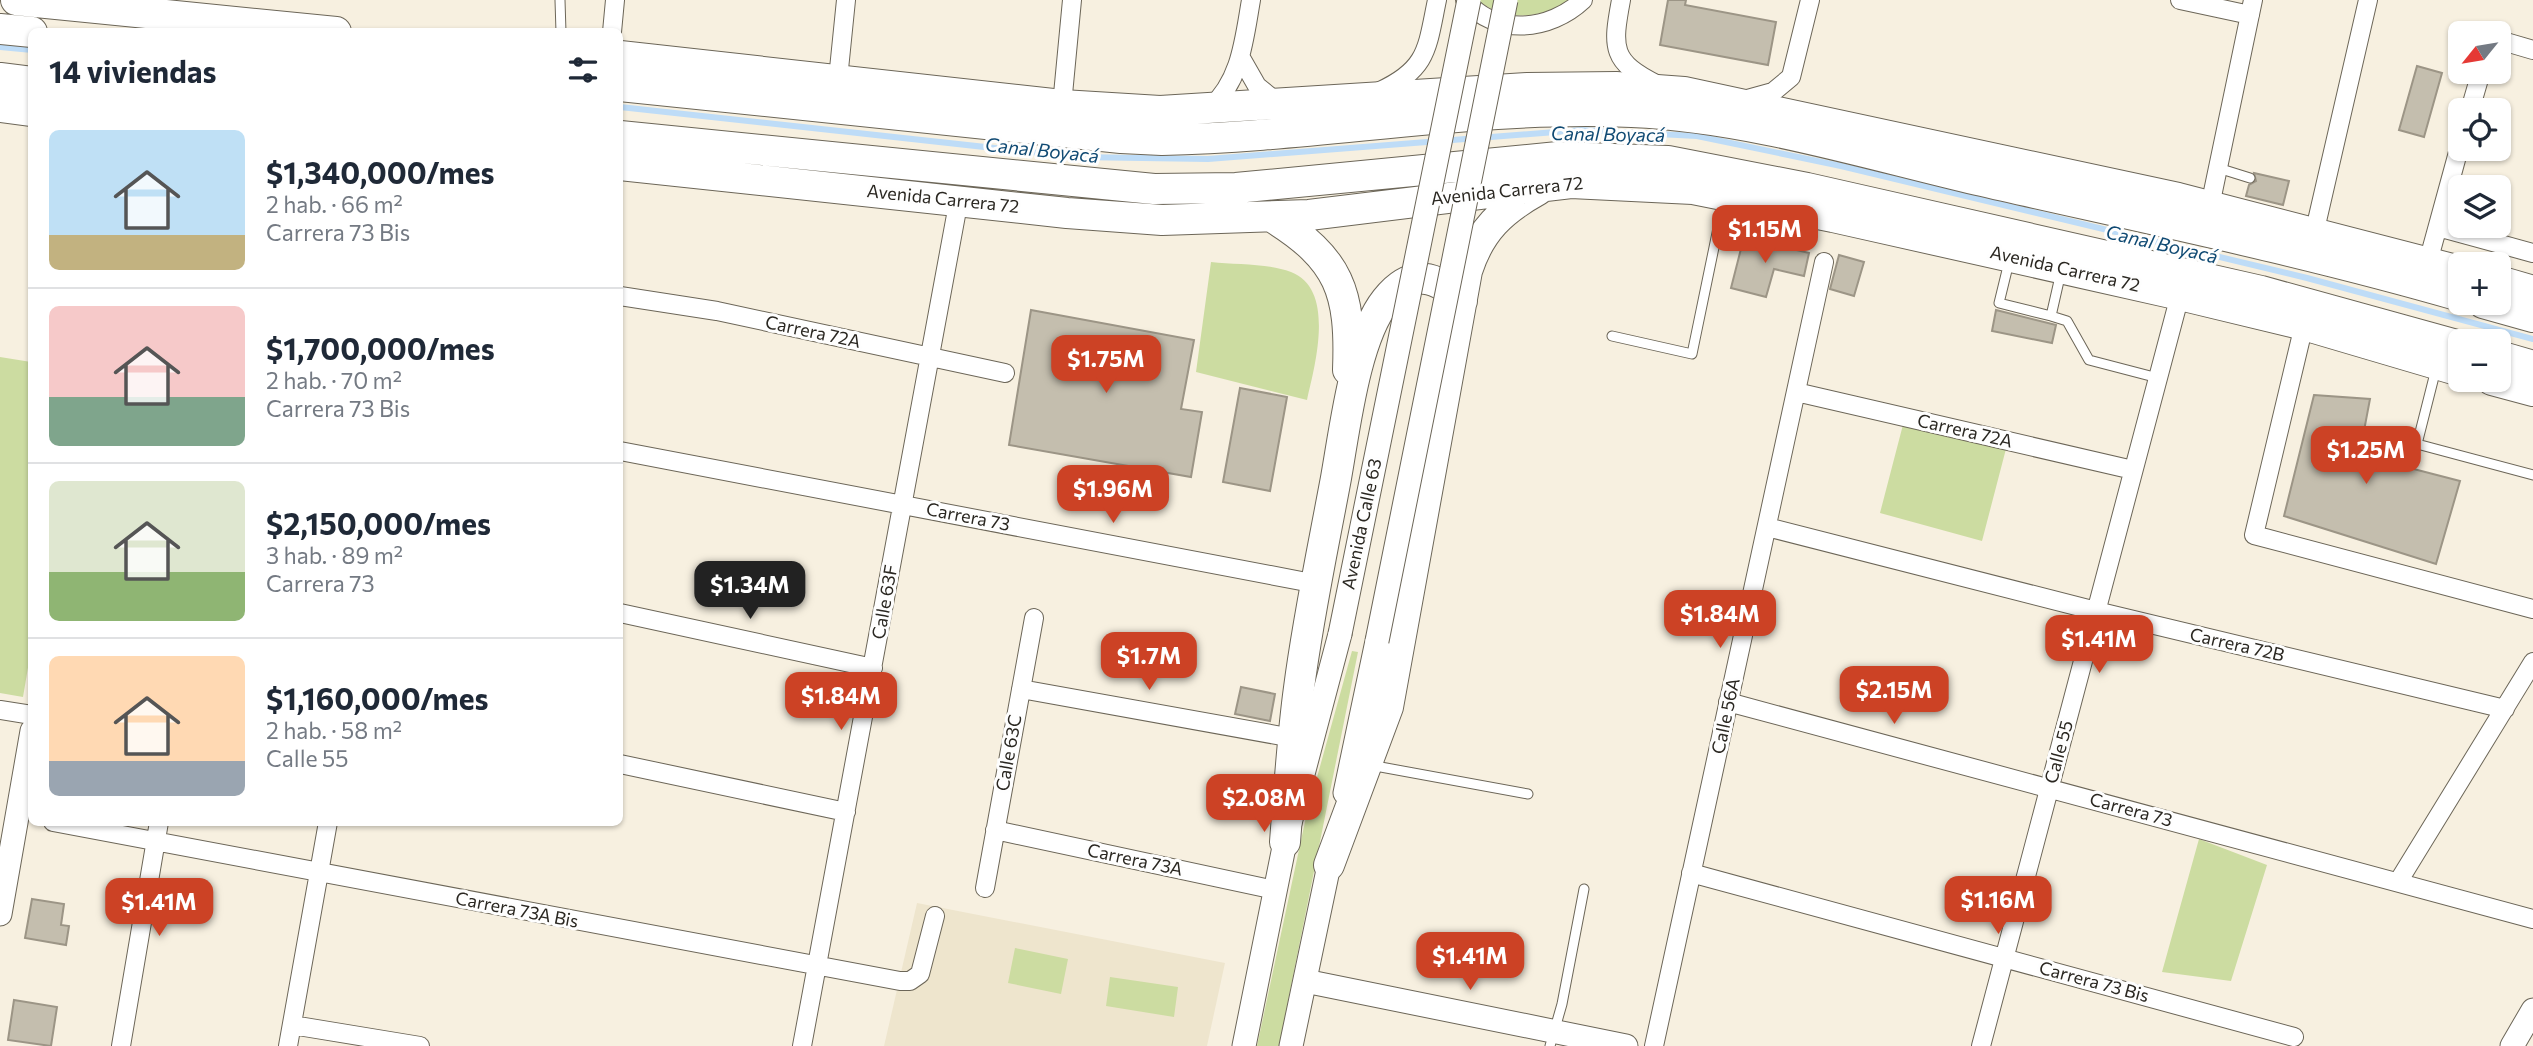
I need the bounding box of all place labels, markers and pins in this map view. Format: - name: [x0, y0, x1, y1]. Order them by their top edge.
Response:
- pin: $1.15M: [1708, 205, 1822, 265]
- pin: $1.75M: [1049, 336, 1163, 395]
- pin: $1.25M: [2309, 426, 2423, 486]
- pin: $1.96M: [1056, 466, 1170, 525]
- pin: $1.34M: [693, 562, 807, 621]
- pin: $1.84M: [1663, 590, 1777, 650]
- pin: $1.41M: [2042, 616, 2156, 675]
- pin: $1.7M: [1100, 632, 1198, 692]
- pin: $2.15M: [1837, 666, 1951, 726]
- pin: $1.84M: [784, 672, 898, 732]
- pin: $2.08M: [1207, 774, 1321, 834]
- pin: $1.16M: [1941, 876, 2055, 936]
- pin: $1.41M: [102, 878, 216, 938]
- pin: $1.41M: [1413, 932, 1527, 992]

